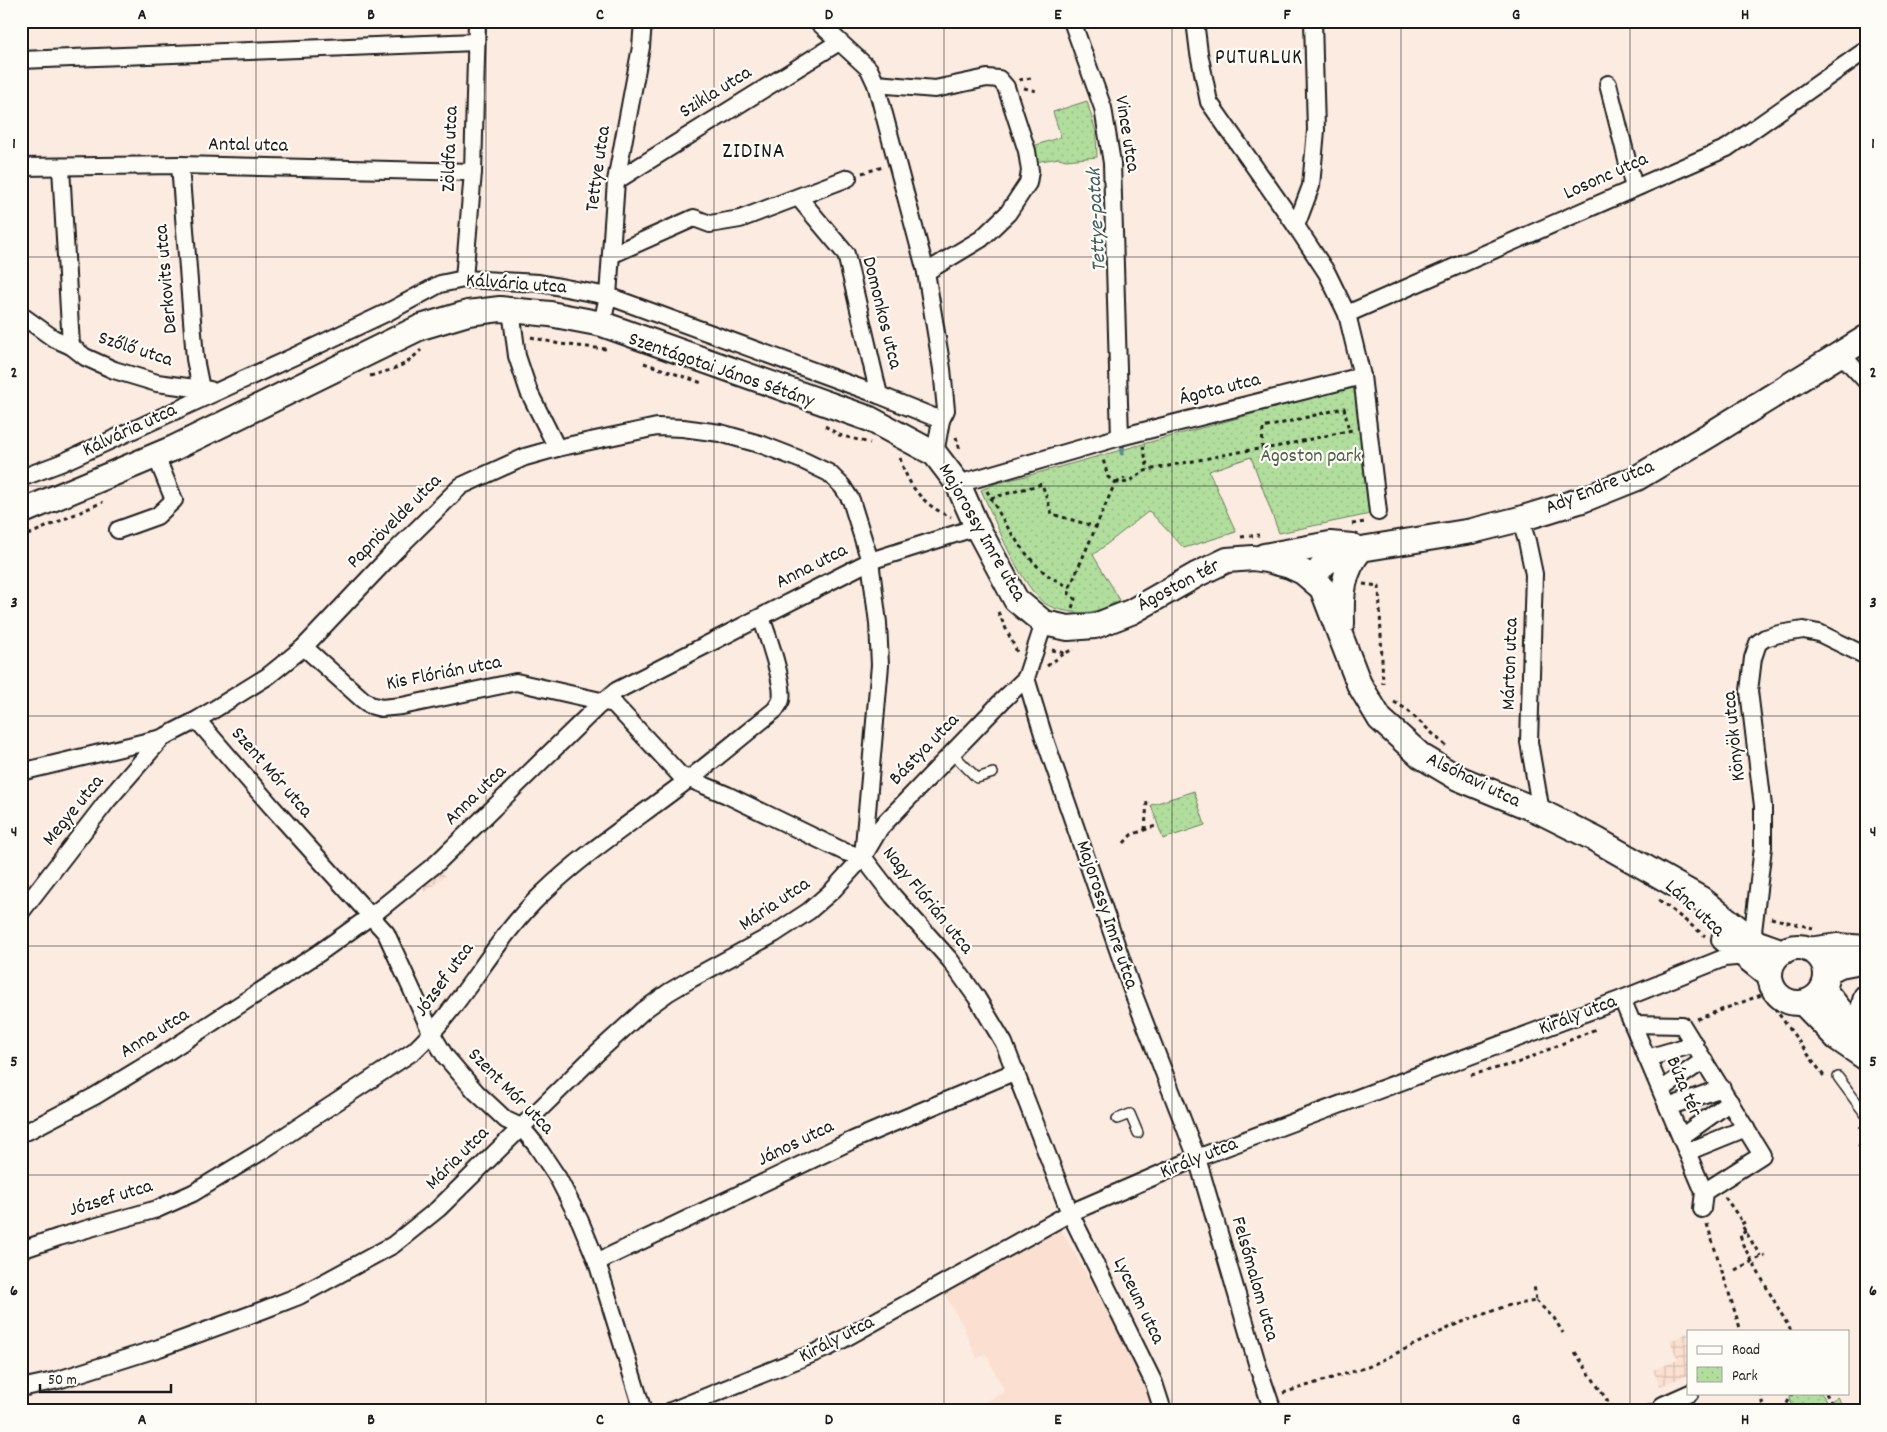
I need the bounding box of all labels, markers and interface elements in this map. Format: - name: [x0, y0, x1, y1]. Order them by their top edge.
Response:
- text: A: [138, 4, 147, 27]
- text: B: [367, 4, 375, 27]
- text: C: [596, 4, 604, 27]
- text: D: [825, 4, 834, 27]
- text: E: [1054, 4, 1062, 27]
- text: F: [1283, 4, 1291, 27]
- text: G: [1512, 4, 1520, 27]
- text: H: [1741, 4, 1749, 27]
- district label: PUTURLUK: [1215, 43, 1303, 74]
- street label: Szikla utca: [674, 59, 758, 126]
- street label: Vince utca: [1106, 94, 1146, 175]
- street label: Zöldfa utca: [436, 105, 467, 193]
- street label: Tettye utca: [579, 124, 619, 214]
- street label: Antal utca: [208, 131, 289, 161]
- text: 1: [12, 133, 16, 156]
- text: 1: [1871, 133, 1875, 156]
- district label: ZIDINA: [722, 137, 786, 168]
- street label: Losonc utca: [1559, 146, 1653, 208]
- water label: Tettye-patak: [1080, 165, 1116, 273]
- street label: Derkovits utca: [148, 223, 186, 335]
- street label: Domonkos utca: [854, 254, 909, 373]
- street label: Kálvária utca: [465, 268, 568, 303]
- street label: Szőlő utca: [94, 325, 177, 375]
- street label: Szentágotai János Sétány: [624, 326, 819, 416]
- text: 2: [11, 362, 18, 385]
- text: 2: [1870, 362, 1877, 385]
- street label: Ágota utca: [1176, 366, 1264, 414]
- street label: Kálvária utca: [78, 397, 182, 465]
- park label: Ágoston park: [1261, 443, 1361, 471]
- street label: Ady Endre utca: [1541, 453, 1659, 523]
- street label: Majorossy Imre utca: [930, 459, 1032, 608]
- street label: Papnövelde utca: [341, 468, 449, 576]
- street label: Anna utca: [771, 537, 853, 597]
- street label: Ágoston tér: [1133, 552, 1226, 619]
- text: 3: [10, 592, 18, 615]
- text: 3: [1869, 592, 1877, 615]
- street label: Márton utca: [1495, 617, 1527, 711]
- street label: Kis Flórián utca: [384, 649, 505, 699]
- street label: Könyök utca: [1716, 689, 1754, 783]
- street label: Bástya utca: [883, 707, 967, 792]
- street label: Szent Mór utca: [224, 721, 319, 825]
- street label: Alsóhavi utca: [1421, 746, 1525, 816]
- street label: Anna utca: [439, 759, 514, 833]
- street label: Megye utca: [37, 769, 112, 853]
- text: 4: [11, 821, 17, 844]
- text: 4: [1870, 821, 1876, 844]
- street label: Majorossy Imre utca: [1067, 837, 1145, 994]
- street label: Nagy Flórián utca: [875, 841, 980, 961]
- street label: Mária utca: [734, 871, 817, 939]
- street label: Lánc utca: [1658, 874, 1731, 945]
- street label: József utca: [408, 936, 482, 1023]
- street label: Király utca: [1535, 988, 1621, 1044]
- street label: Anna utca: [115, 1001, 196, 1066]
- street label: Szent Mór utca: [460, 1042, 560, 1142]
- text: 5: [10, 1051, 18, 1074]
- text: 5: [1869, 1051, 1877, 1074]
- street label: Búza tér: [1658, 1052, 1708, 1122]
- street label: János utca: [753, 1113, 839, 1175]
- street label: Mária utca: [420, 1120, 497, 1197]
- street label: Király utca: [1156, 1131, 1242, 1187]
- street label: József utca: [66, 1173, 157, 1225]
- street label: Felsőmalom utca: [1223, 1213, 1285, 1345]
- street label: Lyceum utca: [1105, 1253, 1171, 1350]
- text: 6: [10, 1280, 18, 1303]
- text: 6: [1869, 1280, 1877, 1303]
- street label: Király utca: [794, 1309, 880, 1371]
- legend: [1687, 1330, 1850, 1394]
- text: Road: [1732, 1340, 1760, 1362]
- scale bar: [40, 1362, 171, 1394]
- text: Park: [1732, 1366, 1758, 1388]
- text: 50 m: [48, 1370, 77, 1392]
- text: A: [138, 1409, 147, 1432]
- text: B: [367, 1409, 375, 1432]
- text: C: [596, 1409, 604, 1432]
- text: D: [825, 1409, 834, 1432]
- text: E: [1054, 1409, 1062, 1432]
- text: F: [1283, 1409, 1291, 1432]
- text: G: [1512, 1409, 1520, 1432]
- text: H: [1741, 1409, 1749, 1432]

